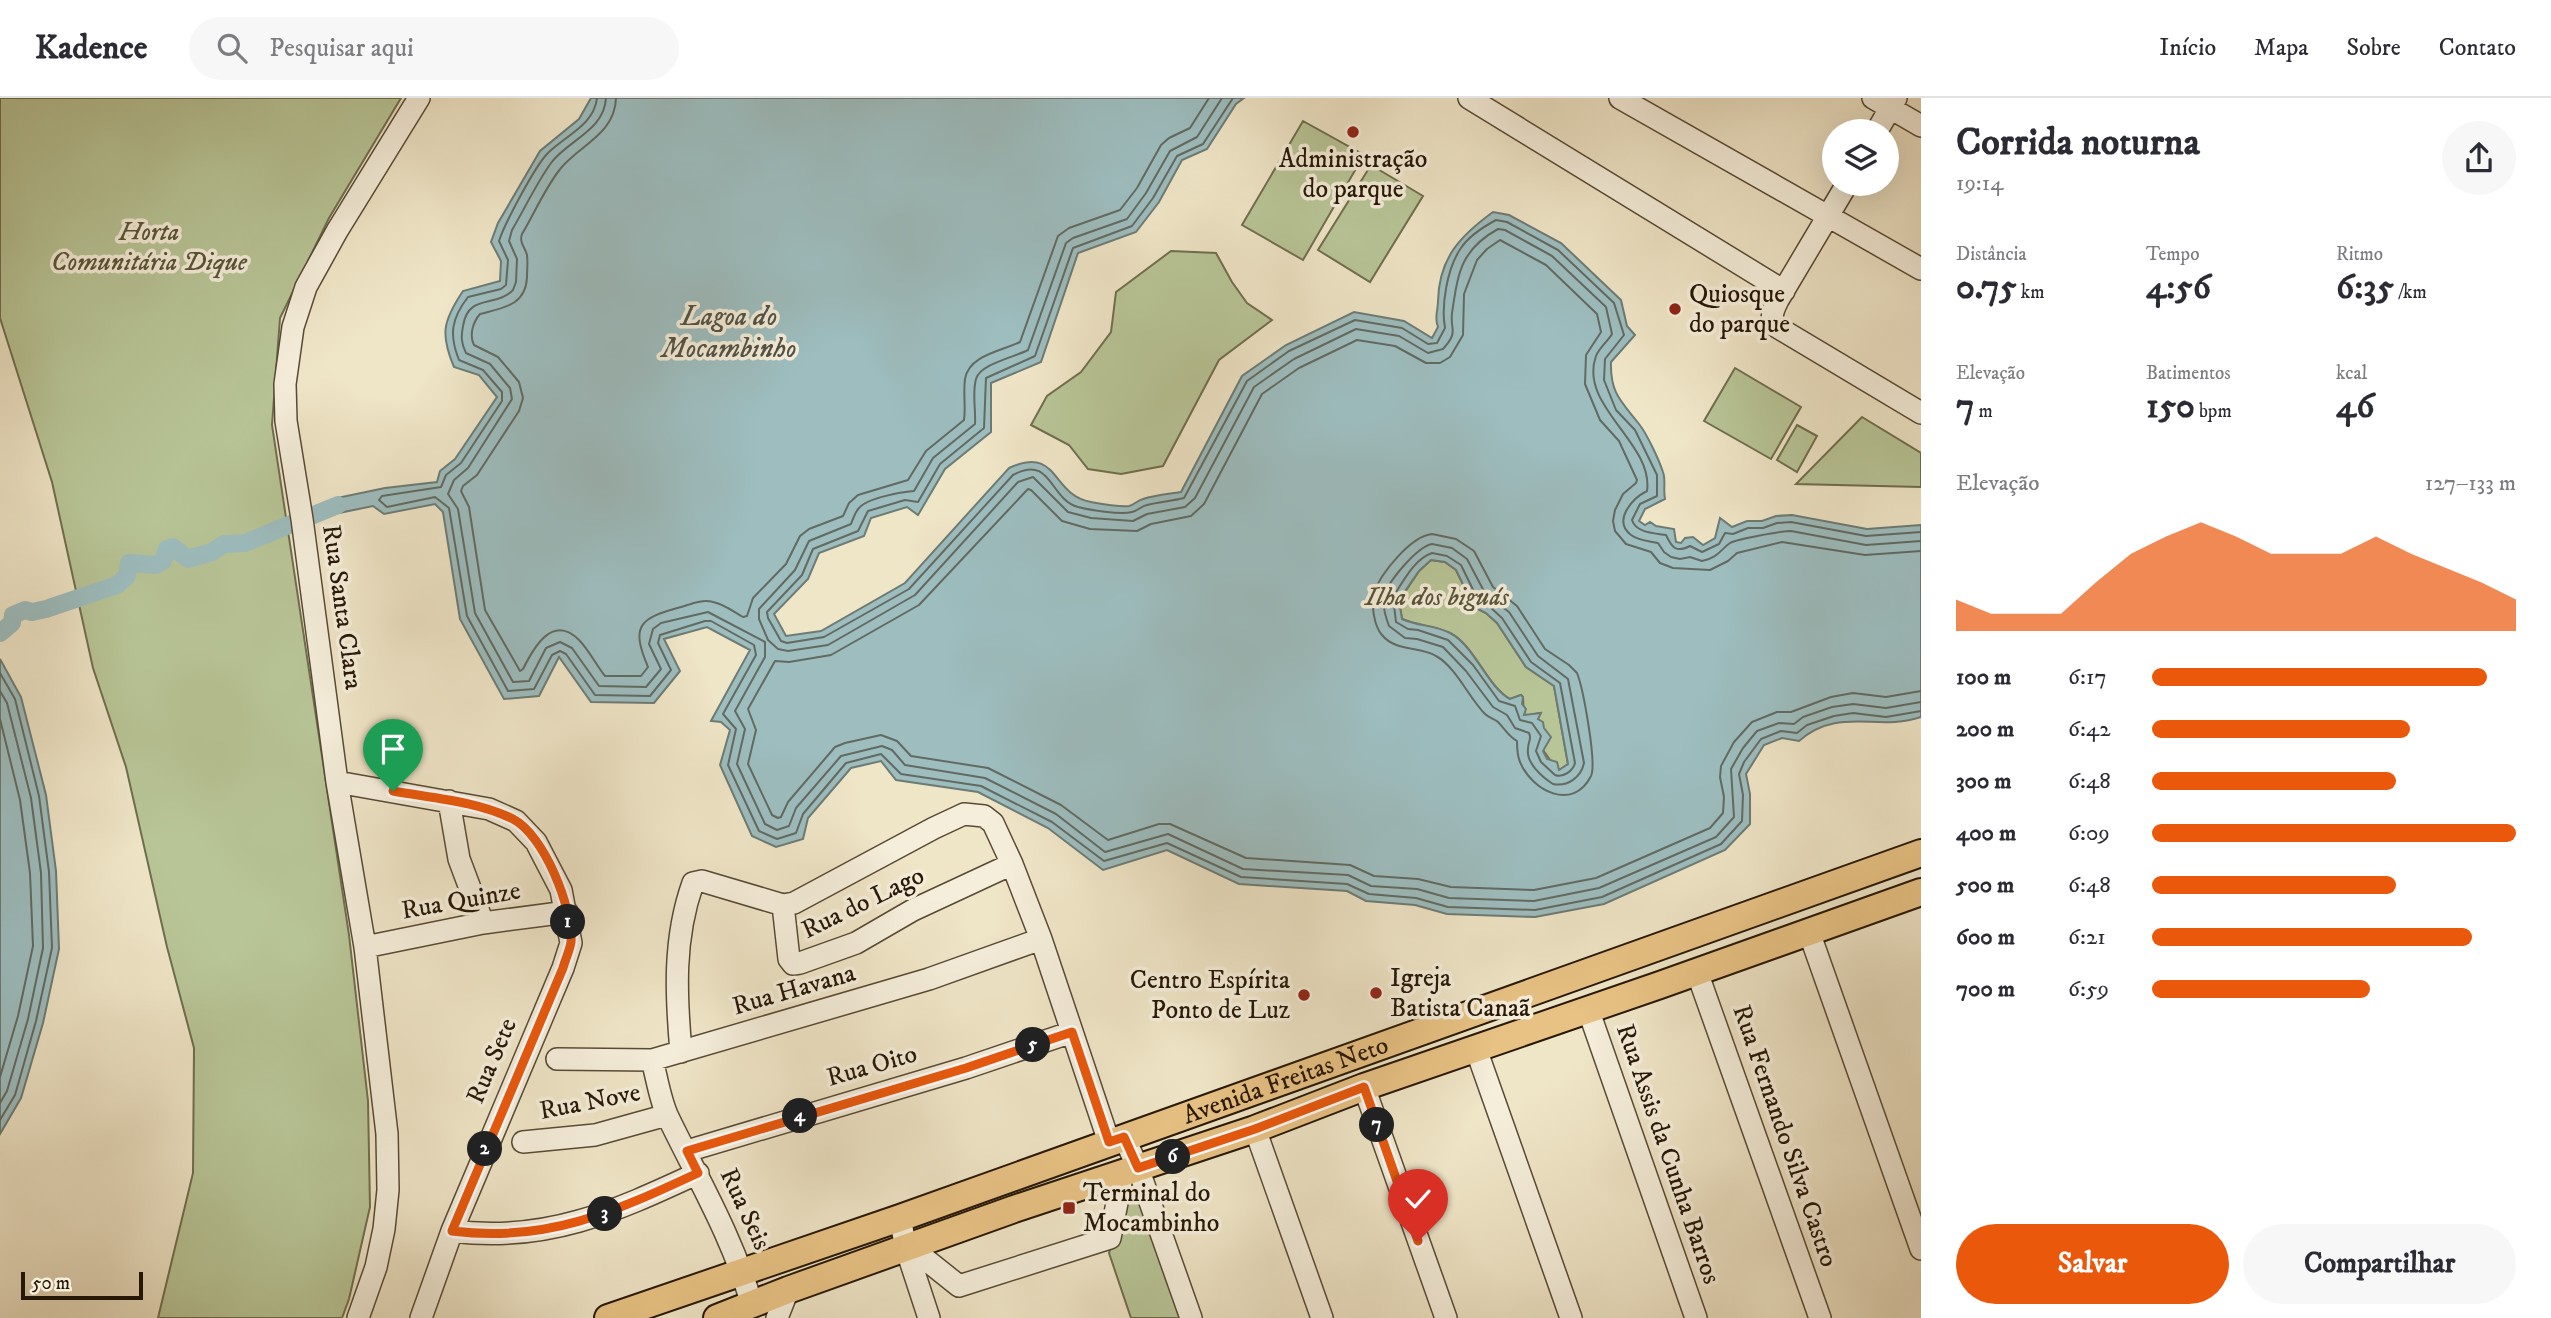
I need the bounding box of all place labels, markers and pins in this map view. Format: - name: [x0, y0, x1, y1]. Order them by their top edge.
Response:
- marker: Administração do parque: [1345, 124, 1361, 140]
- place label: Administração do parque: [1279, 143, 1427, 206]
- place label: Quiosque do parque: [1689, 278, 1790, 341]
- marker: Quiosque do parque: [1667, 301, 1683, 317]
- pin: [363, 719, 423, 791]
- pin: 1: [550, 904, 586, 940]
- place label: Igreja Batista Canaã: [1390, 962, 1530, 1025]
- place label: Centro Espírita Ponto de Luz: [1130, 964, 1290, 1027]
- marker: Igreja Batista Canaã: [1368, 985, 1384, 1001]
- marker: Centro Espírita Ponto de Luz: [1296, 987, 1312, 1003]
- pin: 5: [1016, 1028, 1050, 1062]
- pin: 4: [782, 1098, 818, 1134]
- pin: 7: [1360, 1108, 1394, 1142]
- pin: 2: [468, 1132, 503, 1166]
- pin: 6: [1156, 1140, 1190, 1174]
- pin: [1388, 1169, 1448, 1241]
- place label: Terminal do Mocambinho: [1083, 1177, 1219, 1240]
- pin: 3: [588, 1196, 622, 1232]
- marker: Terminal do Mocambinho: [1061, 1200, 1077, 1216]

